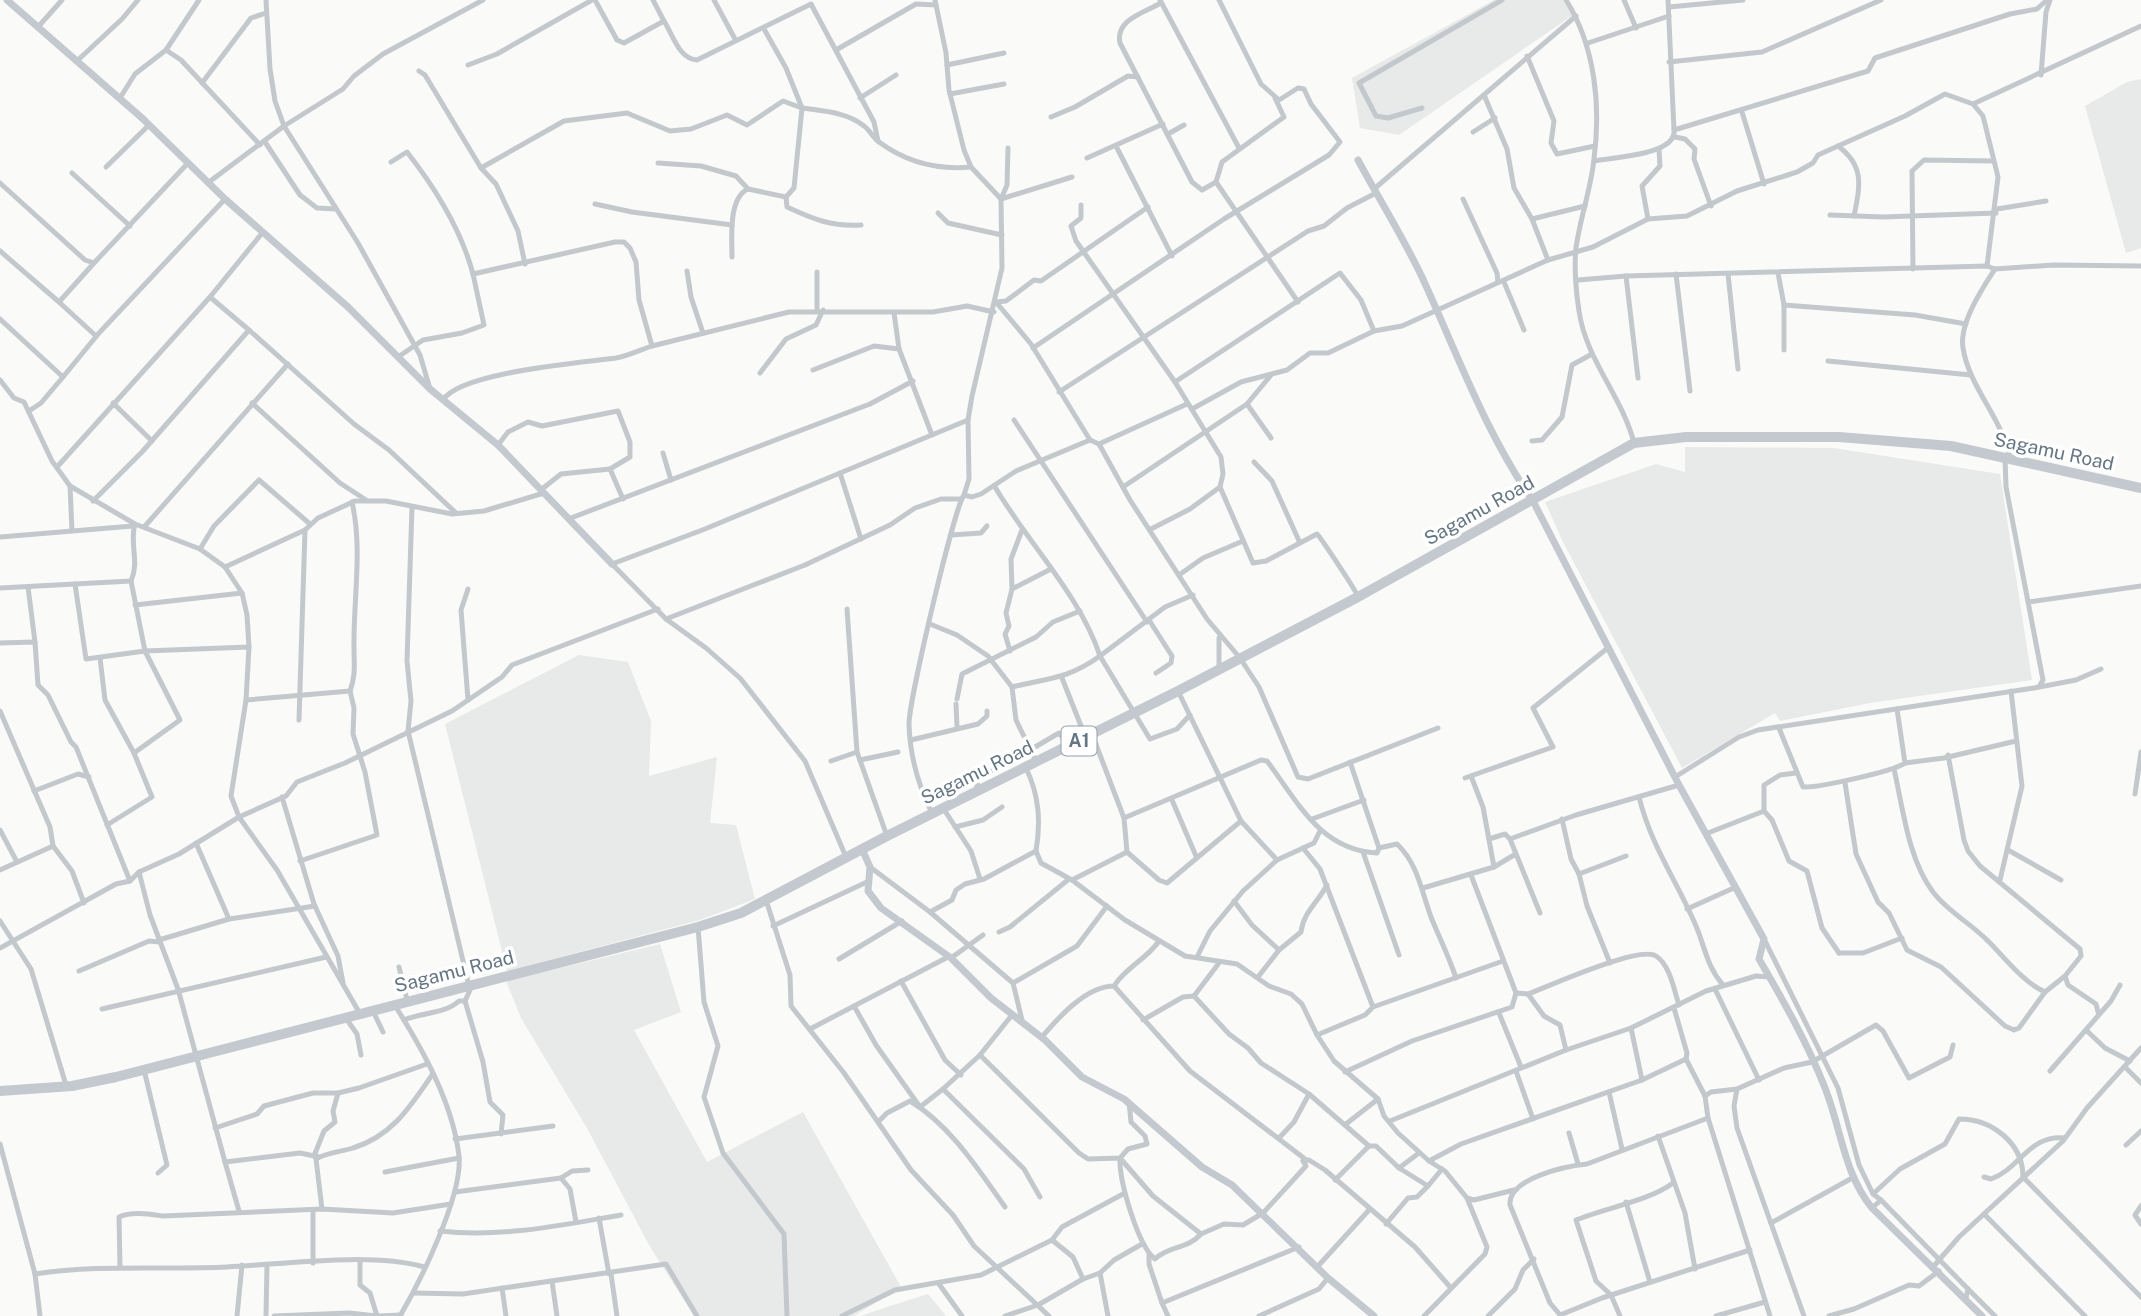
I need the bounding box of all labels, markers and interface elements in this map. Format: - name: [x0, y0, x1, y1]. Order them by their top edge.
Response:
- street label: Sagamu Road: [1992, 428, 2116, 474]
- street label: Sagamu Road: [1420, 471, 1538, 549]
- road number: A1: [1062, 726, 1096, 756]
- street label: Sagamu Road: [917, 735, 1037, 809]
- street label: Sagamu Road: [392, 946, 516, 996]

